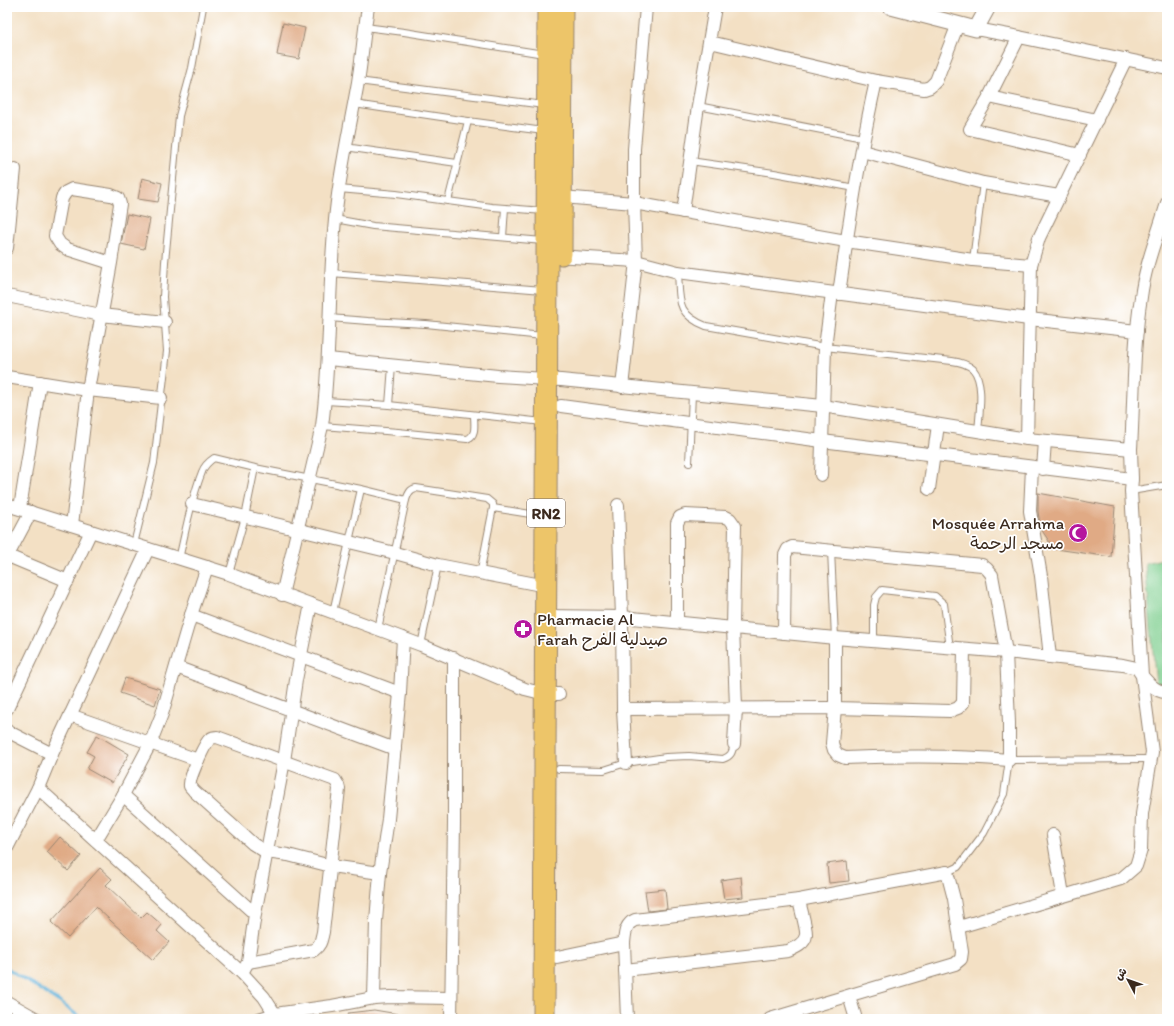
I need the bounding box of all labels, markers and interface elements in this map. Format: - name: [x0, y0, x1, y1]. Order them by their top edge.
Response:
- road number: RN2: [527, 499, 565, 527]
- place label: Mosquée Arrahma مسجد الرحمة: [932, 513, 1064, 553]
- mosque icon: Mosquée Arrahma مسجد الرحمة: [1067, 522, 1089, 544]
- place label: Pharmacie Al Farah صيدلية الفرح: [537, 609, 668, 651]
- pharmacy icon: Pharmacie Al Farah صيدلية الفرح: [512, 618, 534, 640]
- north arrow: [1108, 960, 1148, 1000]
- text: ش: [1112, 965, 1130, 983]

